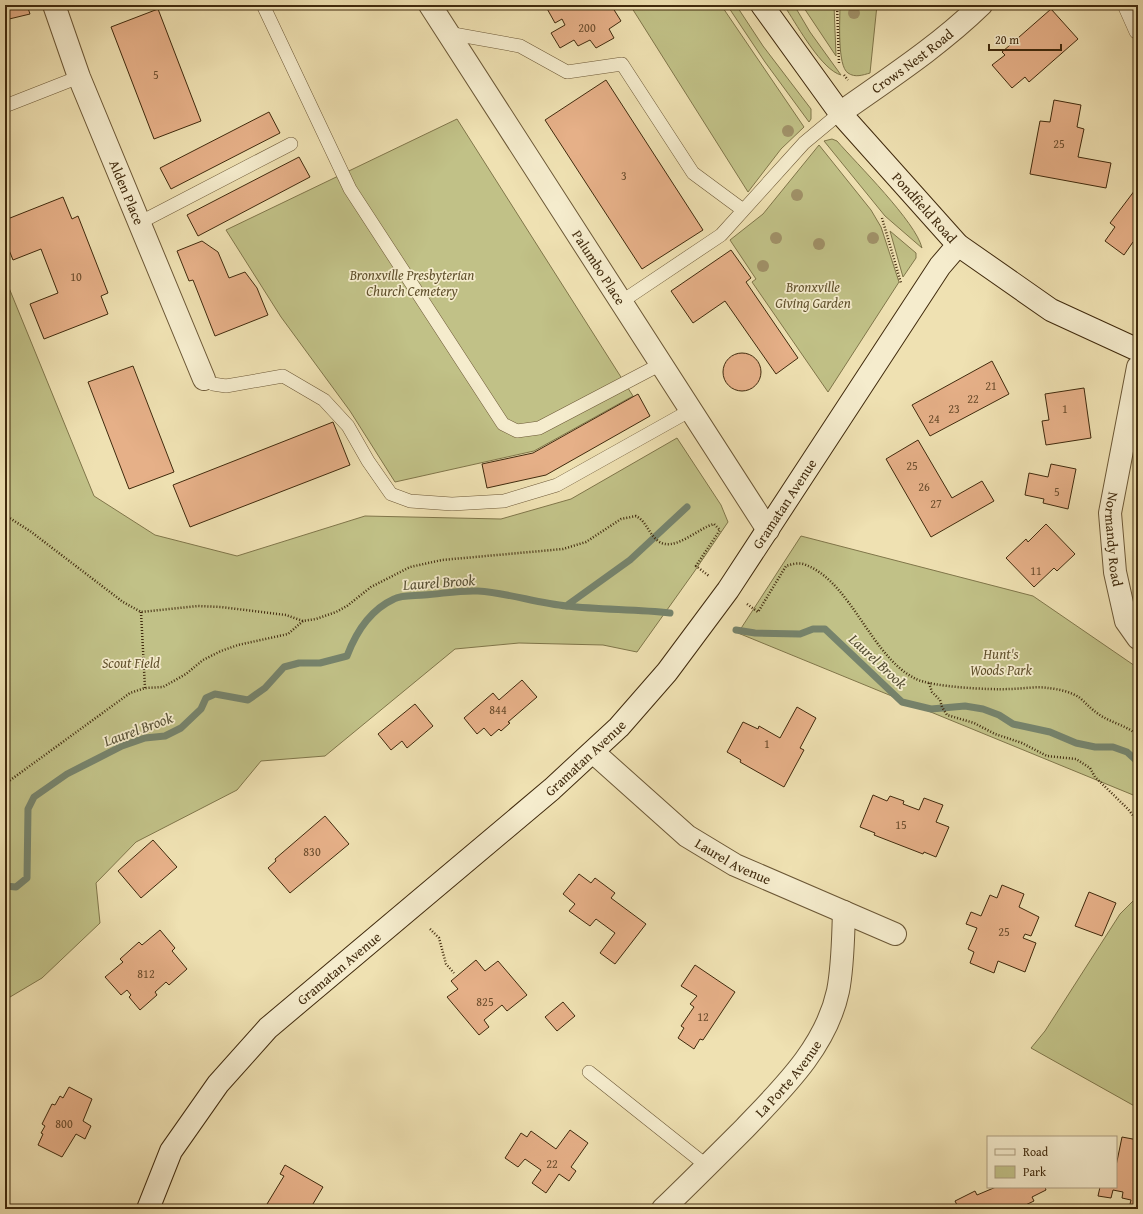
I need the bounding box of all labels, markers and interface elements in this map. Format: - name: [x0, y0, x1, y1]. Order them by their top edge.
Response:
- house number: 200: [578, 19, 596, 36]
- street label: Crows Nest Road: [867, 24, 958, 98]
- scale bar: [989, 26, 1061, 52]
- text: 20 m: [995, 31, 1019, 48]
- house number: 5: [153, 66, 159, 83]
- house number: 25: [1053, 135, 1065, 152]
- street label: Alden Place: [104, 157, 149, 228]
- house number: 3: [621, 167, 627, 184]
- street label: Pondfield Road: [887, 168, 962, 248]
- street label: Palumbo Place: [567, 226, 631, 309]
- park label: Bronxville Presbyterian Church Cemetery: [349, 265, 474, 301]
- house number: 10: [70, 268, 82, 285]
- park label: Bronxville Giving Garden: [775, 277, 851, 313]
- house number: 21: [985, 377, 997, 394]
- house number: 22: [967, 390, 979, 407]
- house number: 23: [948, 400, 960, 417]
- house number: 1: [1062, 400, 1068, 417]
- house number: 24: [928, 410, 940, 427]
- street label: Gramatan Avenue: [748, 454, 822, 553]
- house number: 25: [906, 457, 918, 474]
- house number: 26: [918, 478, 930, 495]
- house number: 5: [1054, 483, 1060, 500]
- street label: Normandy Road: [1100, 490, 1128, 589]
- house number: 27: [930, 495, 942, 512]
- house number: 11: [1030, 562, 1042, 579]
- water label: Laurel Brook: [401, 569, 476, 595]
- water label: Laurel Brook: [844, 628, 912, 693]
- park label: Hunt's Woods Park: [970, 644, 1033, 680]
- park label: Scout Field: [102, 653, 160, 673]
- house number: 844: [489, 701, 507, 718]
- water label: Laurel Brook: [100, 707, 176, 752]
- street label: Gramatan Avenue: [541, 715, 631, 801]
- house number: 1: [764, 735, 770, 752]
- house number: 15: [895, 816, 907, 833]
- street label: Laurel Avenue: [692, 833, 775, 890]
- house number: 830: [303, 843, 321, 860]
- house number: 25: [998, 923, 1010, 940]
- street label: Gramatan Avenue: [293, 927, 386, 1010]
- house number: 812: [137, 965, 155, 982]
- house number: 825: [476, 993, 494, 1010]
- house number: 12: [697, 1008, 709, 1025]
- street label: La Porte Avenue: [750, 1036, 826, 1122]
- house number: 800: [55, 1115, 73, 1132]
- legend: [987, 1136, 1117, 1188]
- text: Road: [1023, 1143, 1049, 1160]
- house number: 22: [546, 1155, 558, 1172]
- text: Park: [1023, 1163, 1047, 1180]

